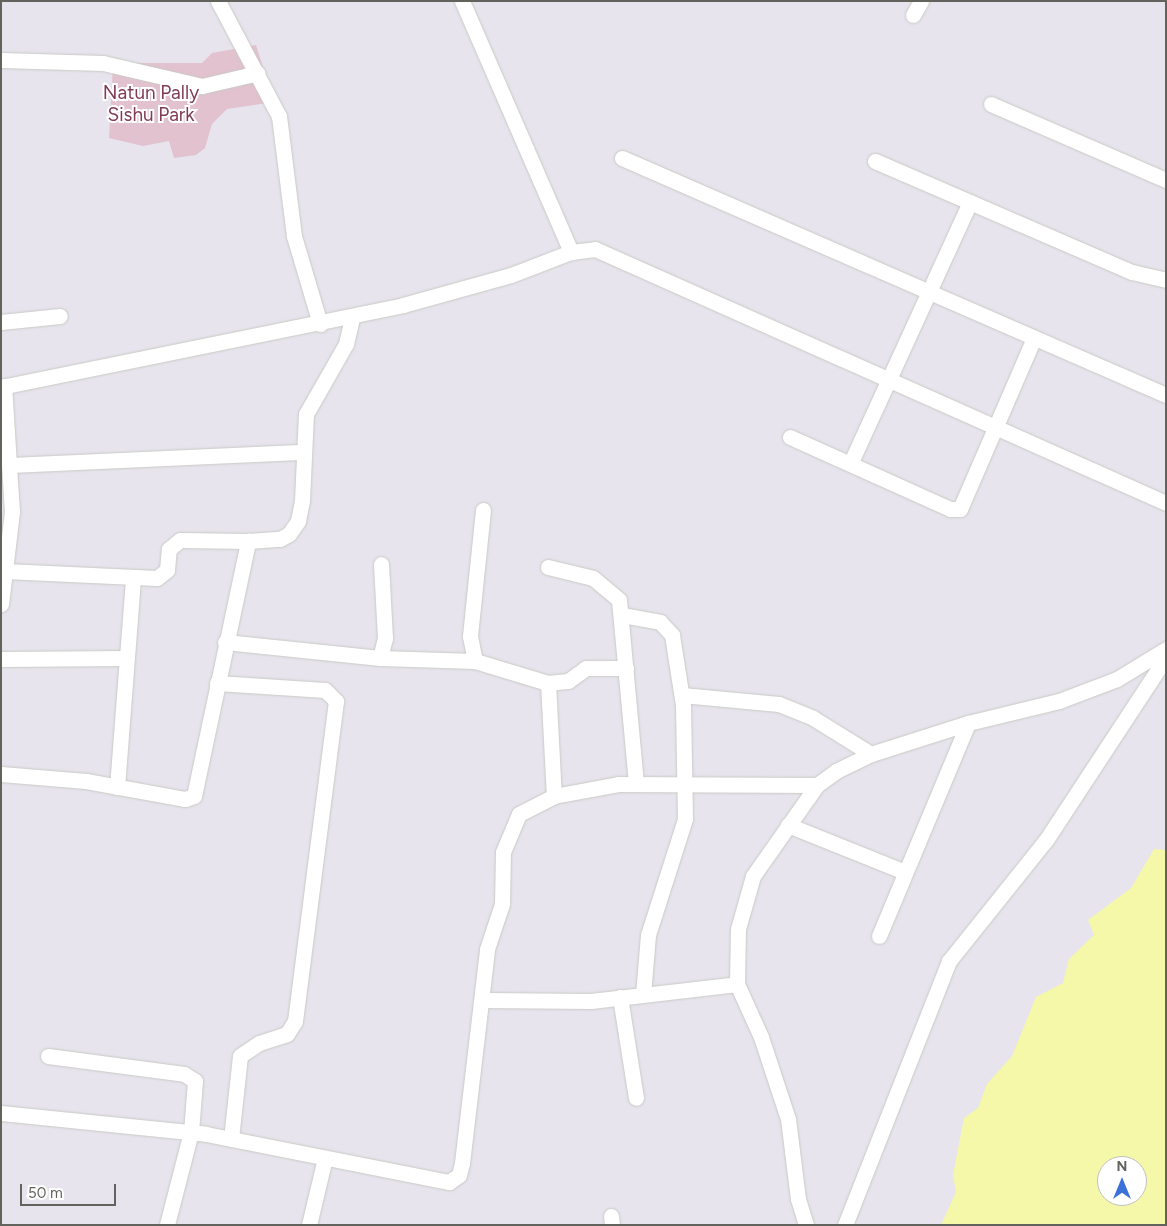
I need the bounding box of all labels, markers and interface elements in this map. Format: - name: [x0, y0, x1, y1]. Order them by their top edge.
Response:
- park label: Natun Pally Sishu Park: [103, 82, 199, 126]
- north arrow: [1097, 1156, 1147, 1206]
- text: N: [1117, 1158, 1127, 1175]
- scale bar: [22, 1174, 119, 1206]
- text: 50 m: [28, 1184, 63, 1202]

